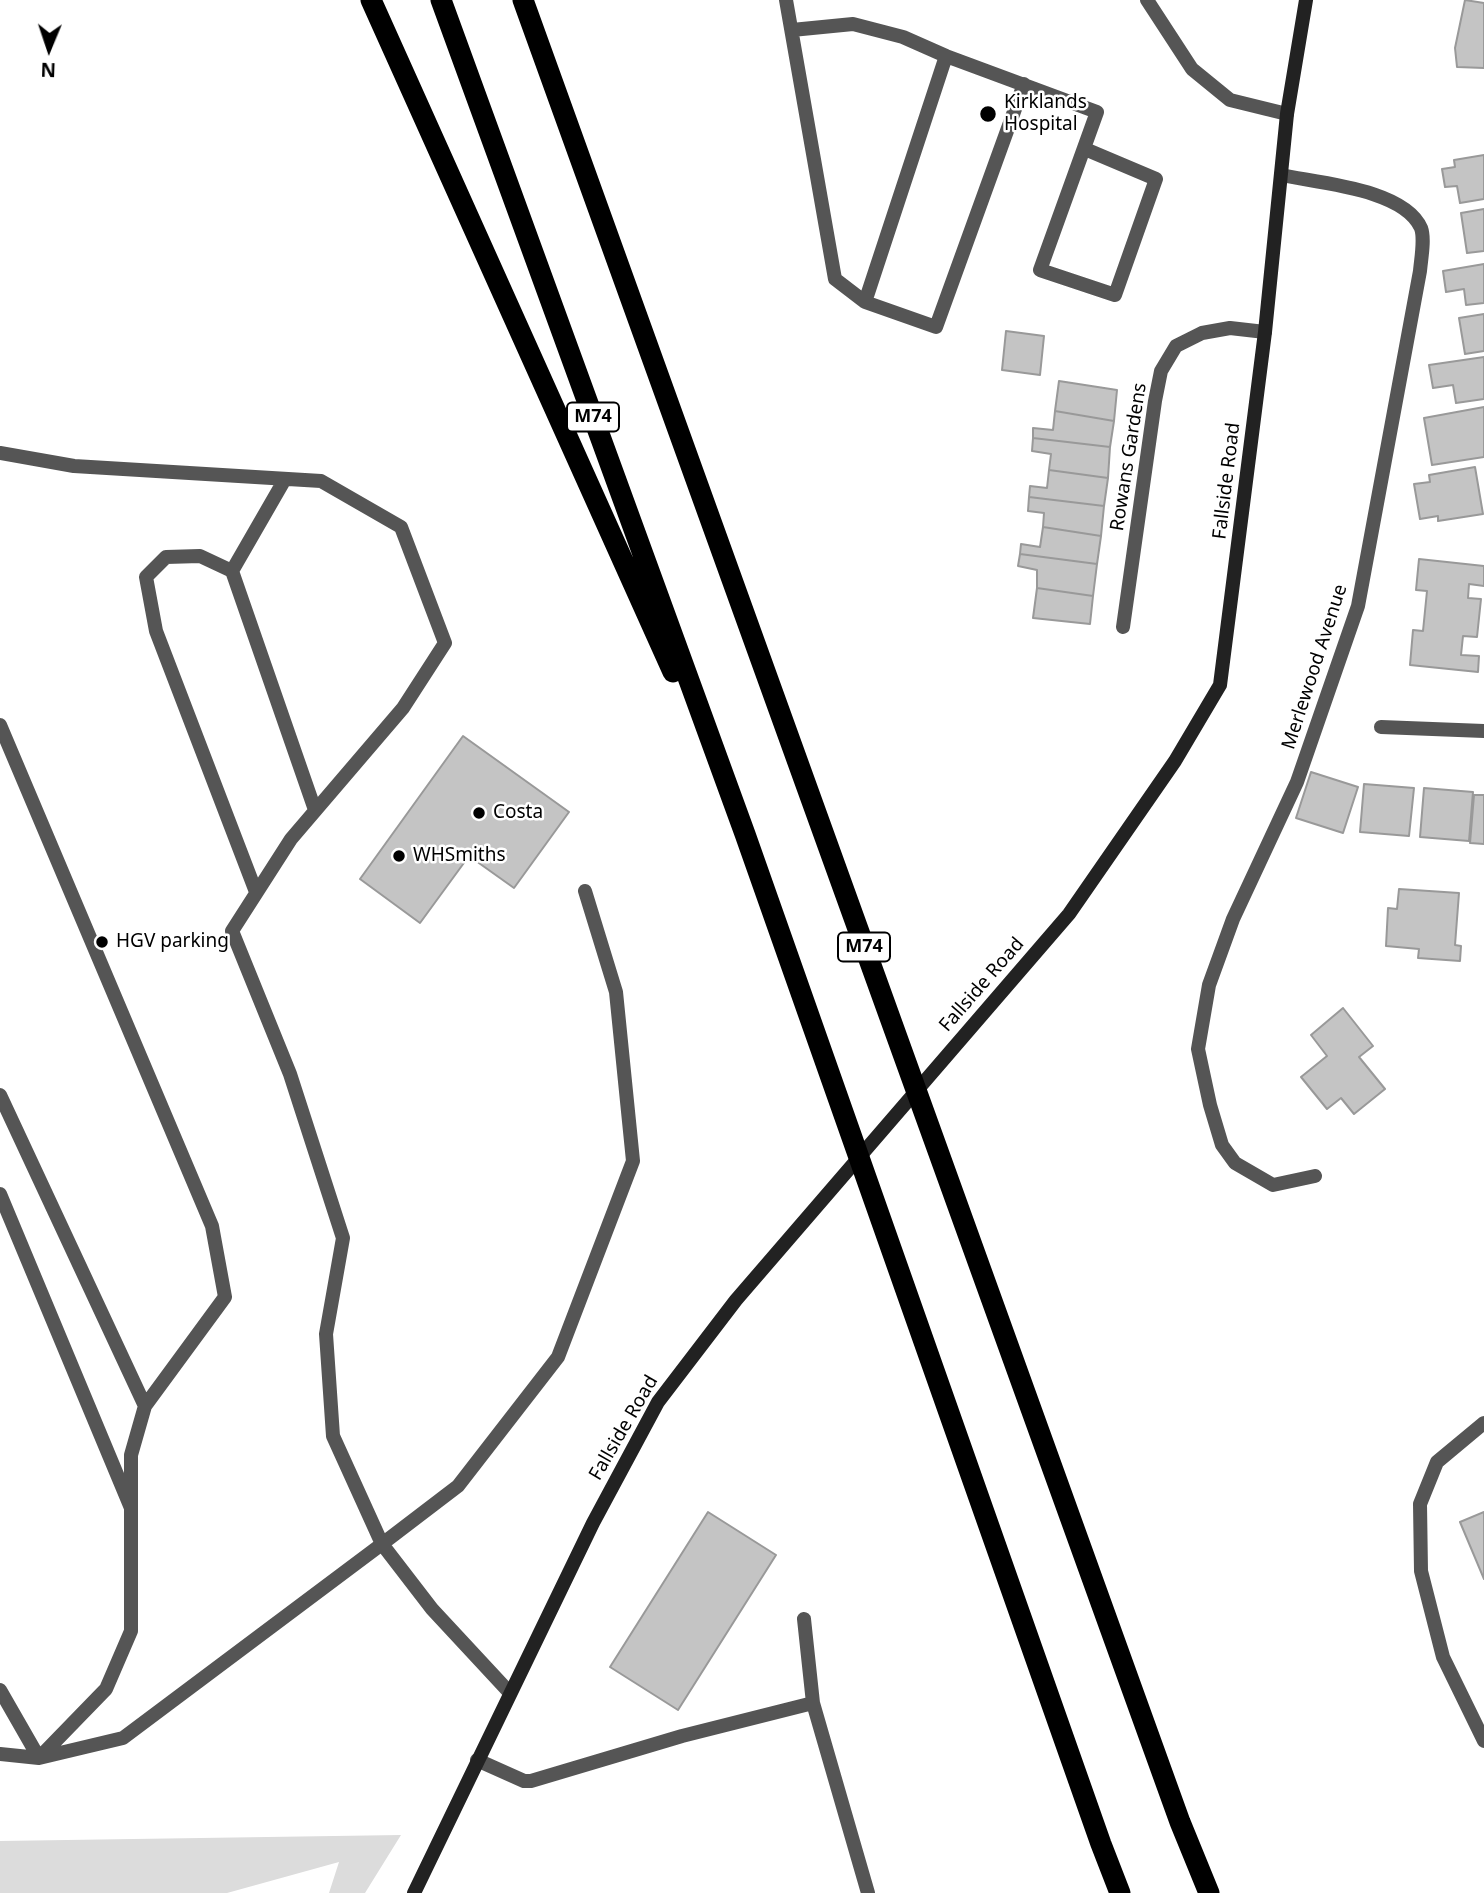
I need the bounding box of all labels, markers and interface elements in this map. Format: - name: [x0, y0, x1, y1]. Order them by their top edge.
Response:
- north arrow: [14, 14, 84, 84]
- text: N: [40, 57, 56, 83]
- place label: Kirklands Hospital: [1004, 92, 1087, 136]
- marker: Kirklands Hospital: [978, 104, 998, 124]
- street label: Rowans Gardens: [1106, 381, 1152, 533]
- road number: M74: [567, 402, 619, 432]
- street label: Fallside Road: [1209, 421, 1245, 541]
- street label: Merlewood Avenue: [1278, 582, 1352, 752]
- place label: Costa: [493, 802, 543, 824]
- marker: Costa: [471, 805, 487, 821]
- place label: WHSmiths: [413, 845, 506, 867]
- marker: WHSmiths: [391, 848, 407, 864]
- place label: HGV parking: [116, 931, 229, 953]
- road number: M74: [838, 932, 890, 962]
- street label: Fallside Road: [935, 933, 1029, 1037]
- marker: HGV parking: [94, 934, 110, 950]
- street label: Fallside Road: [585, 1371, 663, 1485]

